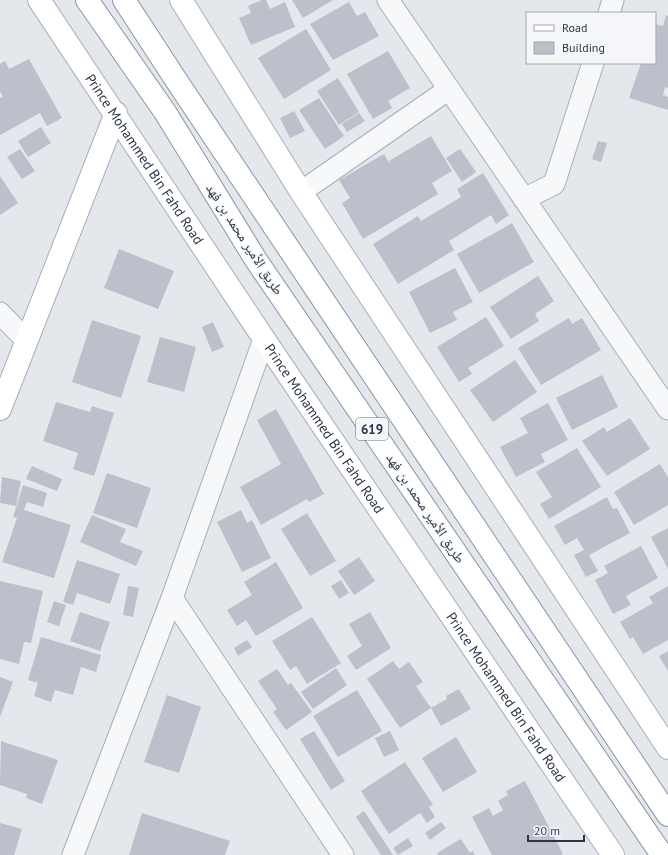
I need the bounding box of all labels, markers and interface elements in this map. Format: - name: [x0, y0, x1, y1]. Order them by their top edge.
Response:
- legend: [526, 12, 656, 64]
- text: Road: [562, 20, 587, 35]
- text: Building: [562, 40, 605, 55]
- street label: Prince Mohammed Bin Fahd Road: [82, 70, 208, 248]
- street label: طريق الأمير محمد بن فهد: [201, 180, 288, 299]
- street label: Prince Mohammed Bin Fahd Road: [261, 340, 388, 517]
- road number: 619: [356, 418, 388, 440]
- street label: طريق الأمير محمد بن فهد: [382, 449, 470, 567]
- street label: Prince Mohammed Bin Fahd Road: [442, 609, 570, 785]
- scale bar: [528, 817, 584, 843]
- text: 20 m: [534, 823, 560, 838]

